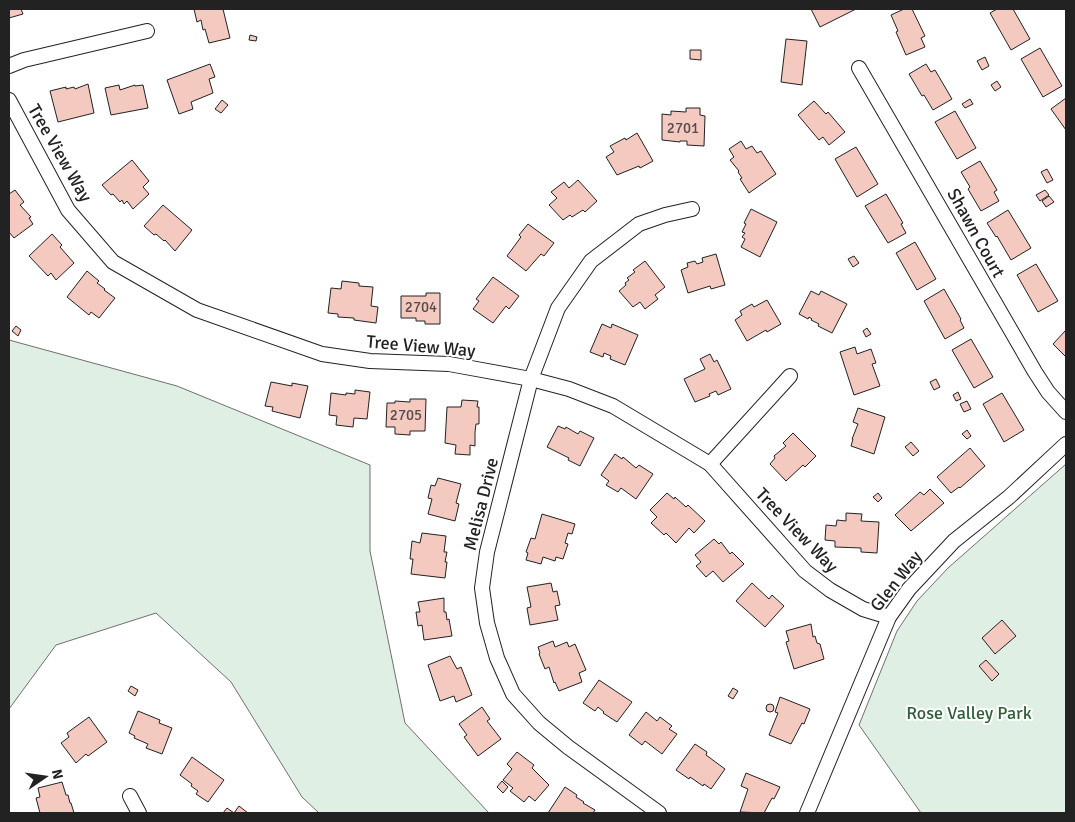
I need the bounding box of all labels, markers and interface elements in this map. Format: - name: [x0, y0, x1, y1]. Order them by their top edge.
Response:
- street label: Tree View Way: [23, 100, 97, 206]
- house number: 2701: [667, 119, 699, 137]
- street label: Shawn Court: [942, 184, 1010, 282]
- house number: 2704: [405, 298, 437, 316]
- street label: Tree View Way: [366, 330, 477, 362]
- house number: 2705: [390, 406, 422, 424]
- street label: Melisa Drive: [459, 455, 503, 553]
- street label: Tree View Way: [751, 483, 843, 577]
- street label: Glen Way: [865, 546, 927, 616]
- park label: Rose Valley Park: [906, 702, 1032, 724]
- north arrow: [20, 752, 70, 802]
- text: N: [48, 768, 67, 781]

